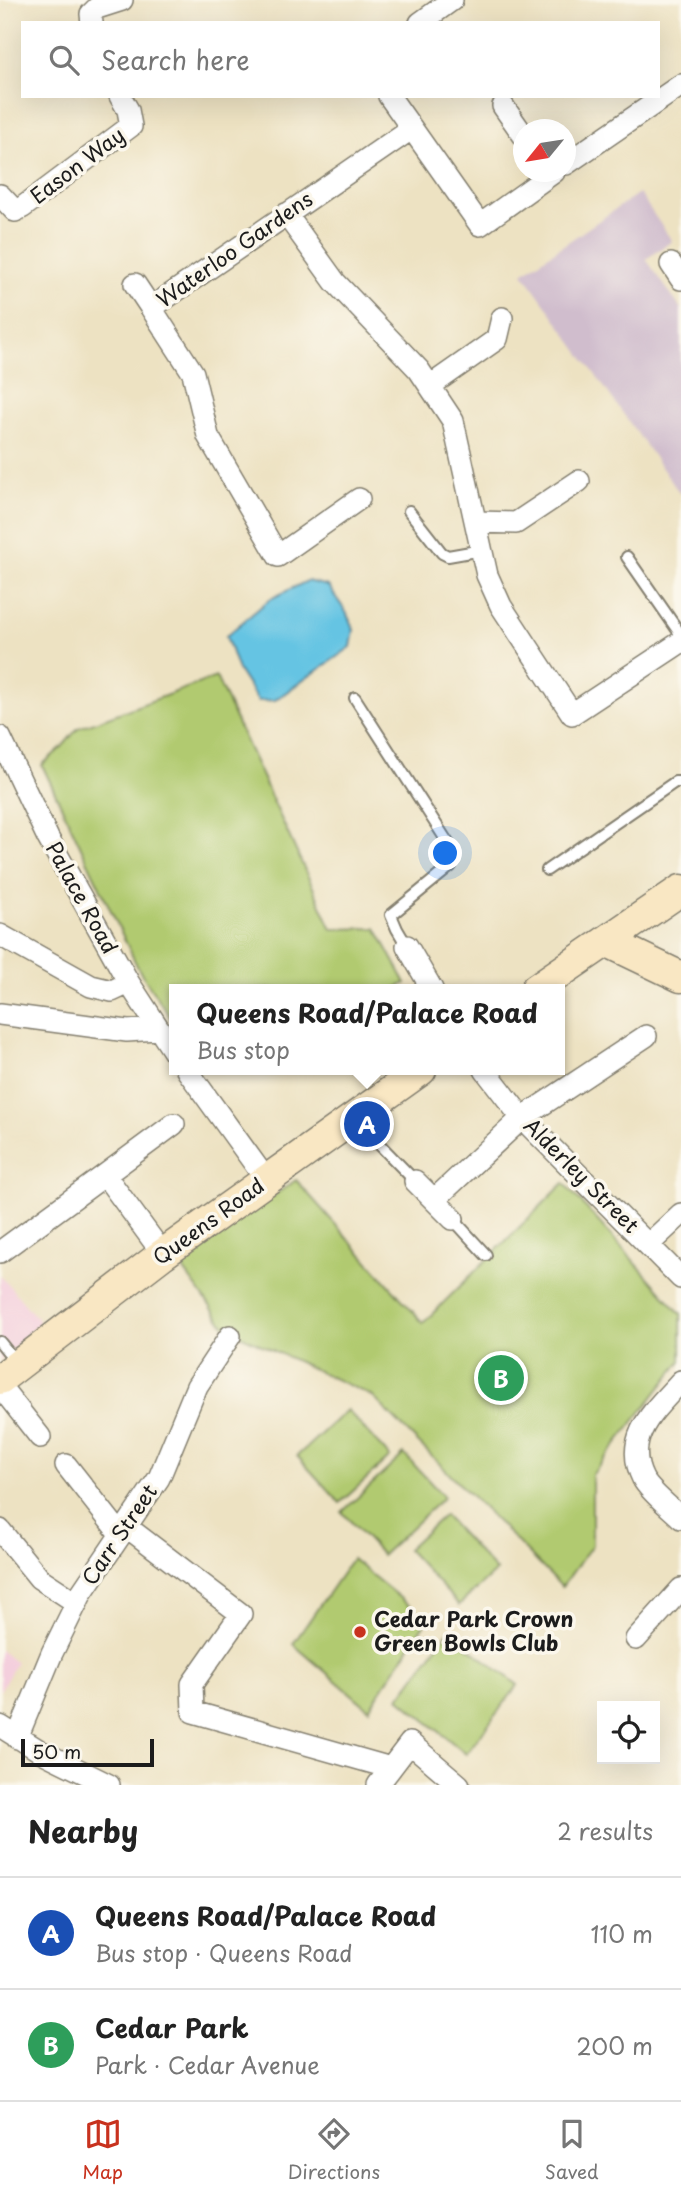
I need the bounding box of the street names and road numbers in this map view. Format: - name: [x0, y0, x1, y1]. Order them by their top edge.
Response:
- street label: Eason Way: [23, 118, 131, 211]
- street label: Waterloo Gardens: [149, 182, 319, 314]
- street label: Palace Road: [39, 835, 127, 959]
- street label: Alderley Street: [517, 1110, 647, 1240]
- street label: Queens Road: [145, 1169, 270, 1272]
- street label: Carr Street: [73, 1477, 164, 1591]

